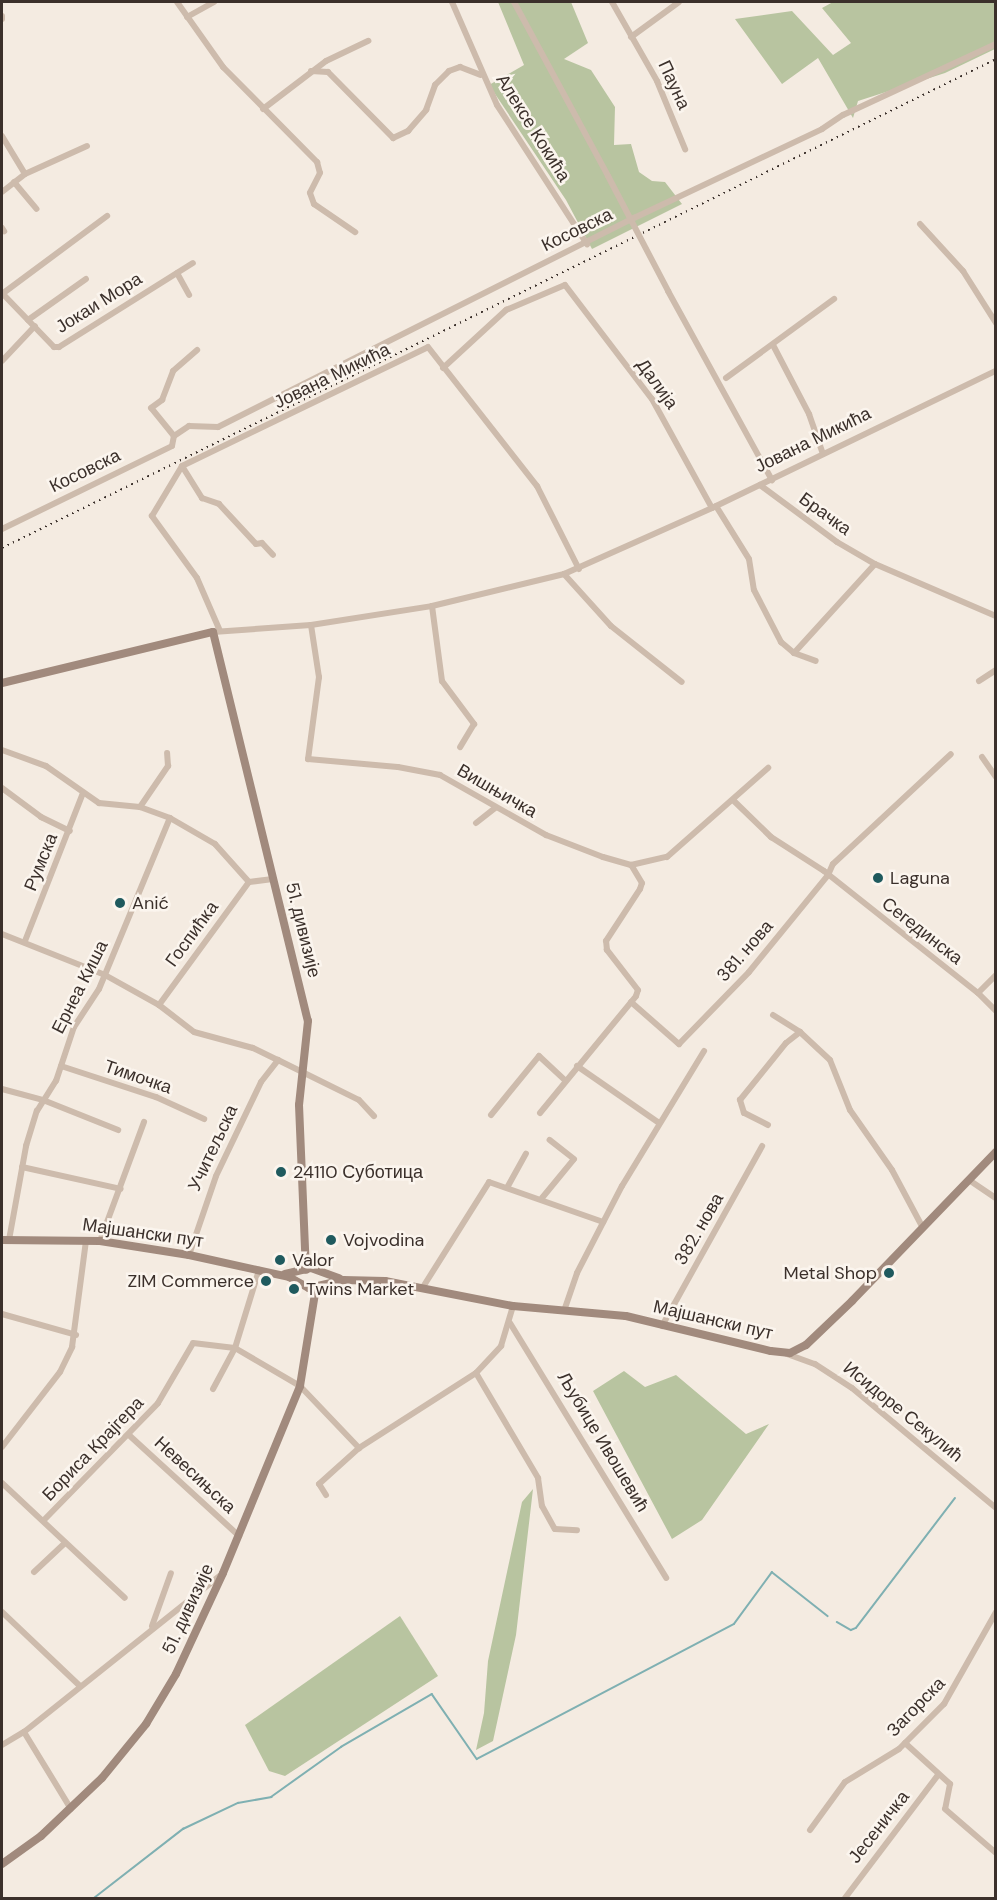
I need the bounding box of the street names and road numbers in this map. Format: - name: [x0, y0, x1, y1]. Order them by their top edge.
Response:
- street label: Пауна: [653, 57, 695, 113]
- street label: Алексе Кокића: [491, 70, 575, 186]
- street label: Косовска: [538, 204, 616, 256]
- street label: Јокаи Мора: [52, 268, 146, 338]
- street label: Јована Микића: [271, 339, 393, 413]
- street label: Далија: [632, 355, 682, 413]
- street label: Јована Микића: [752, 403, 874, 477]
- street label: Косовска: [46, 445, 124, 497]
- street label: Брачка: [795, 488, 855, 540]
- street label: Вишњичка: [453, 759, 541, 823]
- street label: Румска: [20, 830, 62, 894]
- street label: 51. дивизије: [281, 880, 325, 980]
- street label: Сегединска: [877, 893, 967, 969]
- street label: Госпићка: [161, 897, 223, 971]
- street label: 381. нова: [712, 916, 778, 986]
- street label: Ернеа Киша: [47, 937, 113, 1037]
- street label: Тимочка: [101, 1055, 175, 1099]
- street label: Учитељска: [184, 1102, 242, 1194]
- street label: 382. нова: [670, 1189, 728, 1269]
- street label: Мајшански пут: [81, 1214, 205, 1252]
- street label: Мајшански пут: [651, 1296, 775, 1344]
- street label: Исидоре Секулић: [839, 1357, 967, 1467]
- street label: Љубице Ивошевић: [553, 1368, 653, 1516]
- street label: Бориса Крајгера: [38, 1392, 148, 1506]
- street label: Невесињска: [150, 1432, 240, 1518]
- street label: 51. дивизије: [158, 1560, 218, 1658]
- street label: Загорска: [882, 1673, 950, 1741]
- street label: Јесеничка: [844, 1787, 914, 1867]

